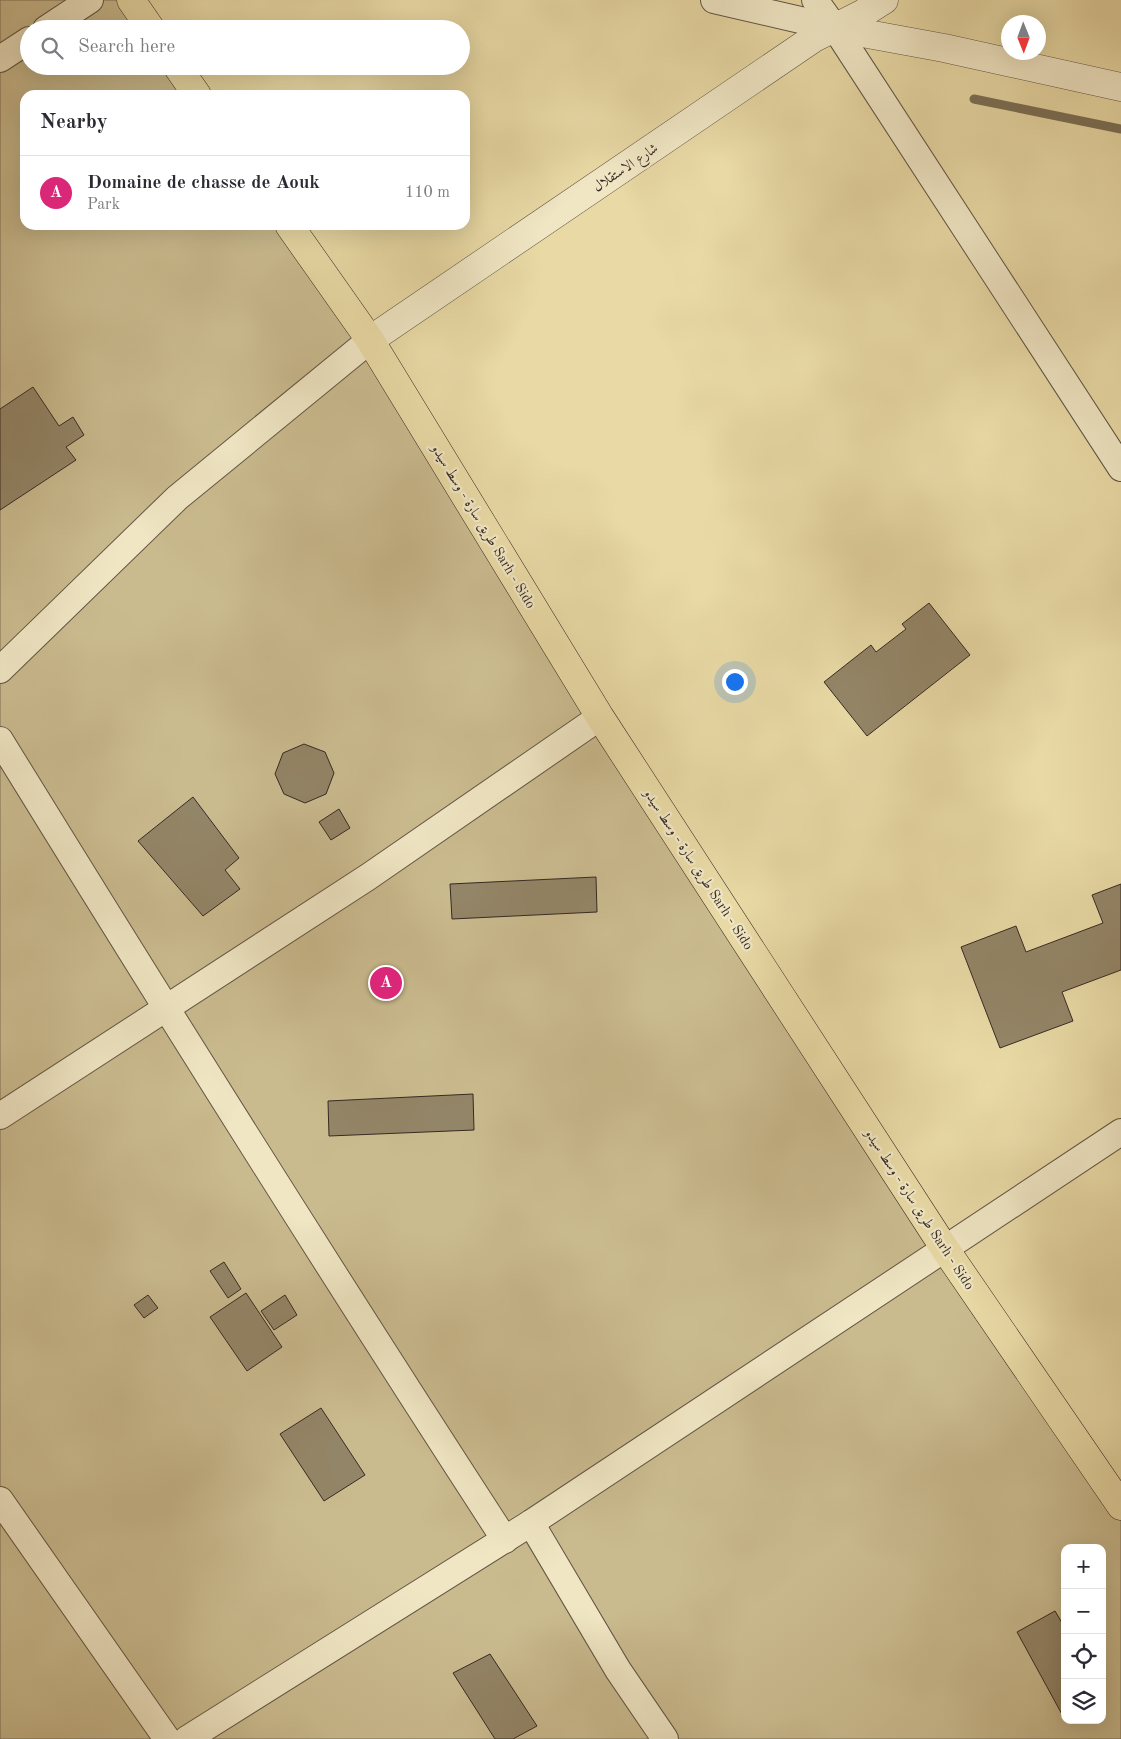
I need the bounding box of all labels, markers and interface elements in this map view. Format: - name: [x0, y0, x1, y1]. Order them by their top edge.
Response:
- north arrow: [1001, 15, 1046, 60]
- search box: [20, 20, 470, 75]
- icon: search: [38, 34, 66, 62]
- text: Search here: [78, 38, 175, 57]
- text: Nearby: [40, 112, 108, 133]
- street label: شارع الاستقلال: [591, 141, 663, 198]
- text: Domaine de chasse de Aouk: [87, 174, 320, 193]
- text: A: [50, 185, 62, 201]
- text: 110 m: [405, 185, 450, 201]
- text: Park: [87, 197, 120, 213]
- street label: طريق سارة - وسط سيدو Sarh - Sido: [427, 440, 538, 612]
- your location: [722, 669, 748, 695]
- street label: طريق سارة - وسط سيدو Sarh - Sido: [639, 785, 755, 953]
- pin: A: [370, 964, 402, 1002]
- street label: طريق سارة - وسط سيدو Sarh - Sido: [860, 1125, 976, 1293]
- map controls: [1061, 1544, 1106, 1724]
- button: +: [1061, 1544, 1106, 1589]
- button: −: [1061, 1589, 1106, 1634]
- button: locate: [1061, 1634, 1106, 1679]
- button: layers: [1061, 1679, 1106, 1724]

